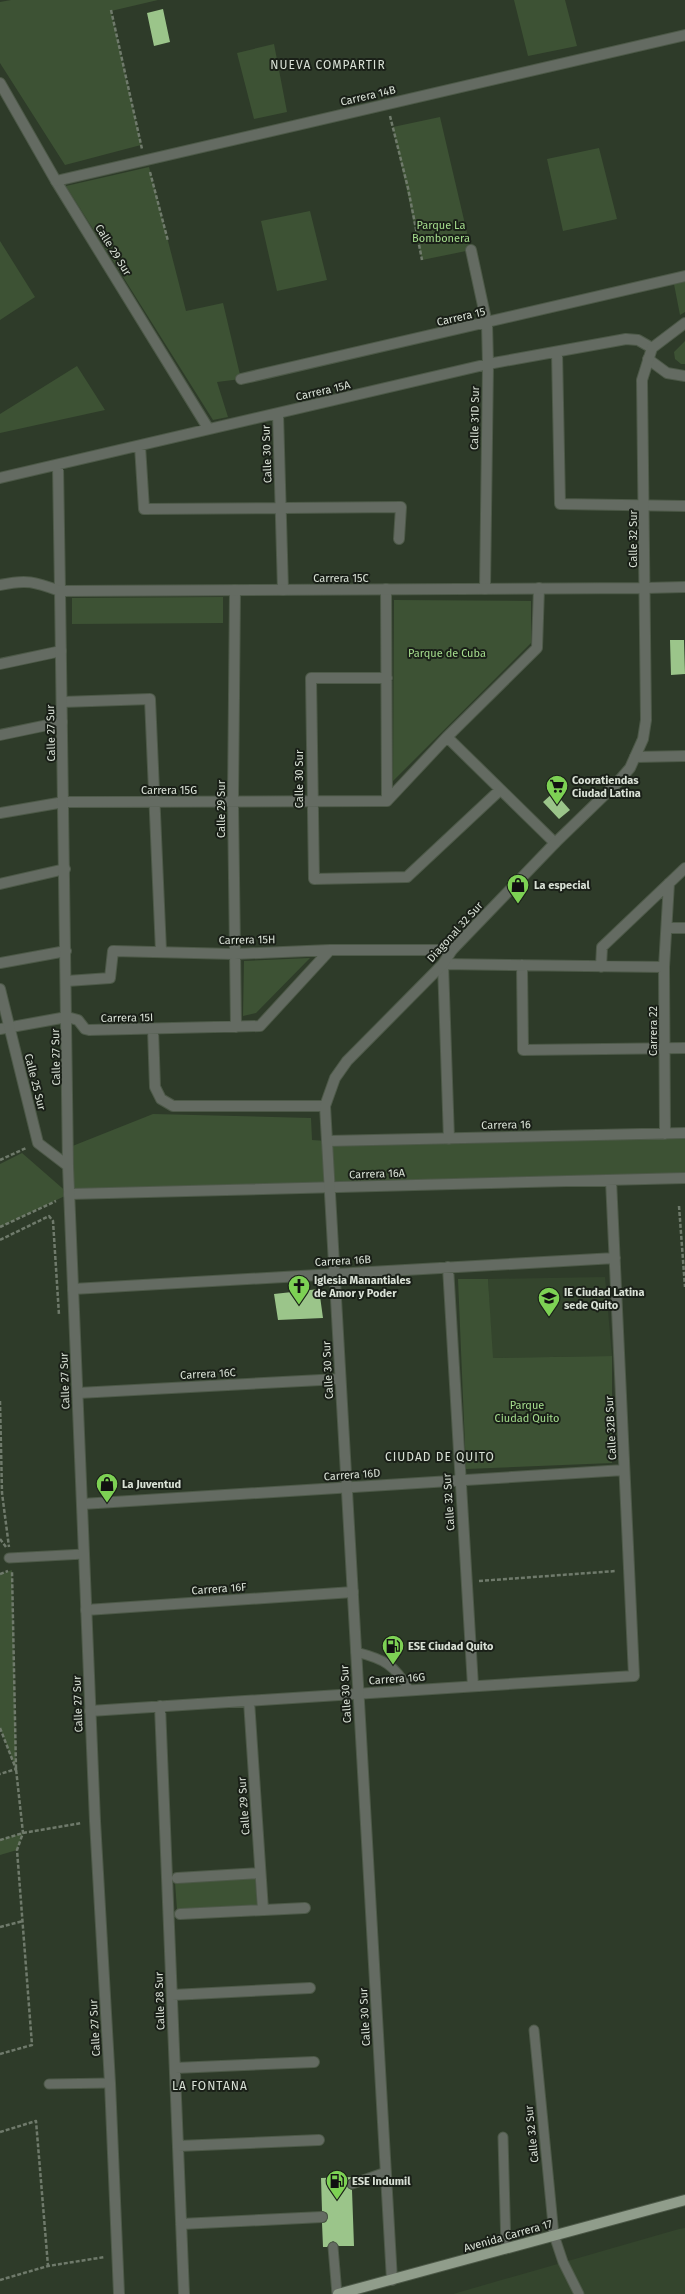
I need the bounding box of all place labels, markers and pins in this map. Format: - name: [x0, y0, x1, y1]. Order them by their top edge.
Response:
- supermarket icon: Cooratiendas Ciudad Latina: [544, 773, 570, 806]
- place label: Cooratiendas Ciudad Latina: [572, 774, 641, 800]
- shop icon: La especial: [505, 872, 531, 905]
- place label: La especial: [534, 879, 590, 892]
- church icon: Iglesia Manantiales de Amor y Poder: [286, 1273, 312, 1306]
- place label: Iglesia Manantiales de Amor y Poder: [314, 1274, 412, 1300]
- school or university icon: IE Ciudad Latina sede Quito: [536, 1285, 562, 1318]
- place label: IE Ciudad Latina sede Quito: [564, 1286, 644, 1312]
- shop icon: La Juventud: [94, 1471, 120, 1504]
- place label: La Juventud: [122, 1478, 181, 1491]
- fuel station icon: ESE Ciudad Quito: [380, 1633, 406, 1666]
- place label: ESE Ciudad Quito: [408, 1640, 494, 1653]
- fuel station icon: ESE Indumil: [324, 2168, 350, 2201]
- place label: ESE Indumil: [352, 2175, 411, 2188]

